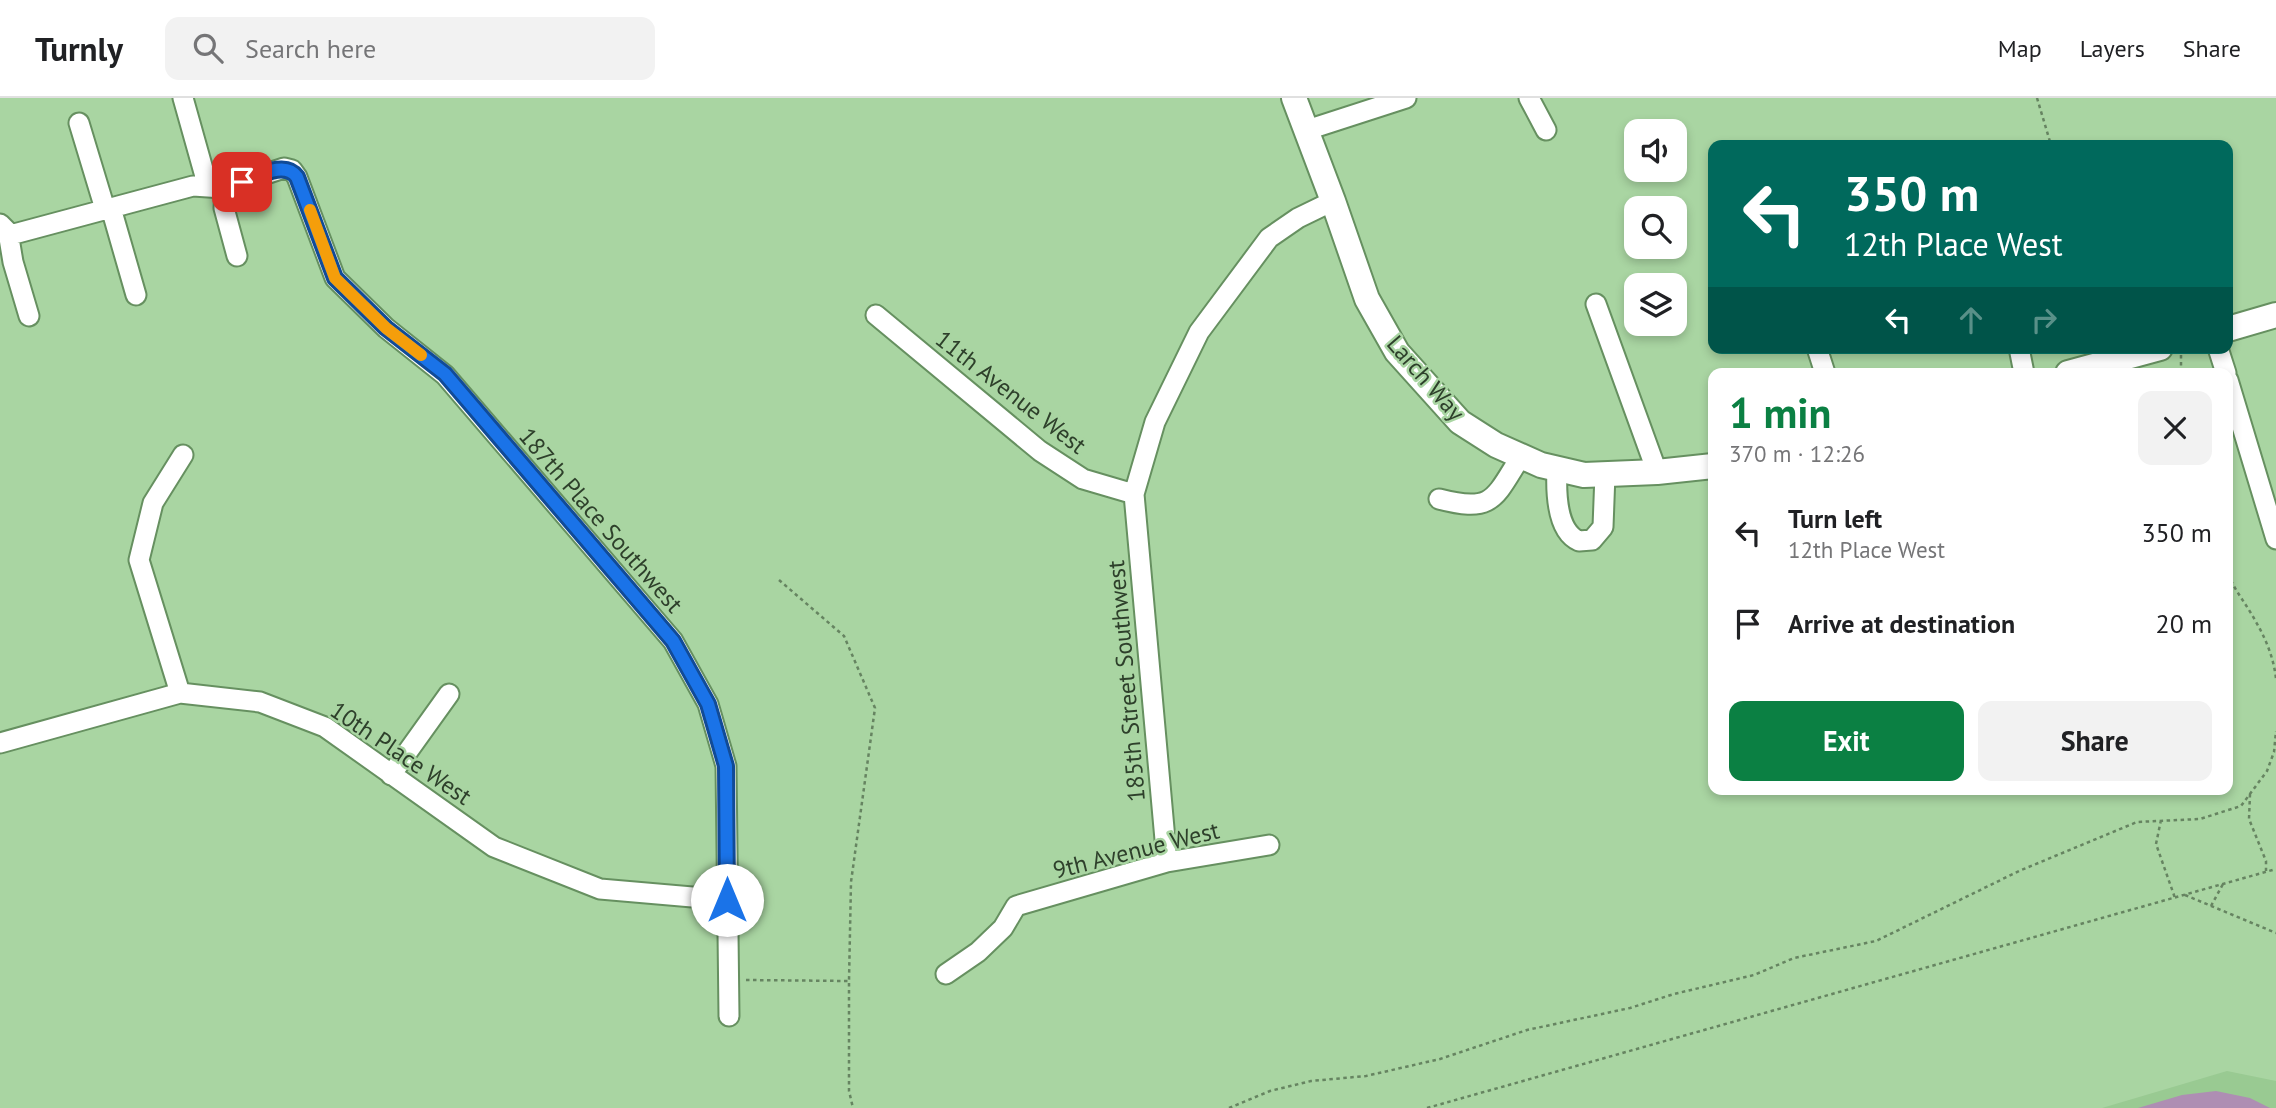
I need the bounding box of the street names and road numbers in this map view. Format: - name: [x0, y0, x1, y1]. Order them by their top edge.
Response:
- street label: 11th Avenue West: [929, 323, 1093, 461]
- street label: Larch Way: [1380, 329, 1472, 427]
- street label: 187th Place Southwest: [512, 421, 690, 619]
- street label: 185th Street Southwest: [1100, 559, 1152, 803]
- street label: 10th Place West: [324, 694, 478, 812]
- street label: 9th Avenue West: [1050, 814, 1222, 886]

